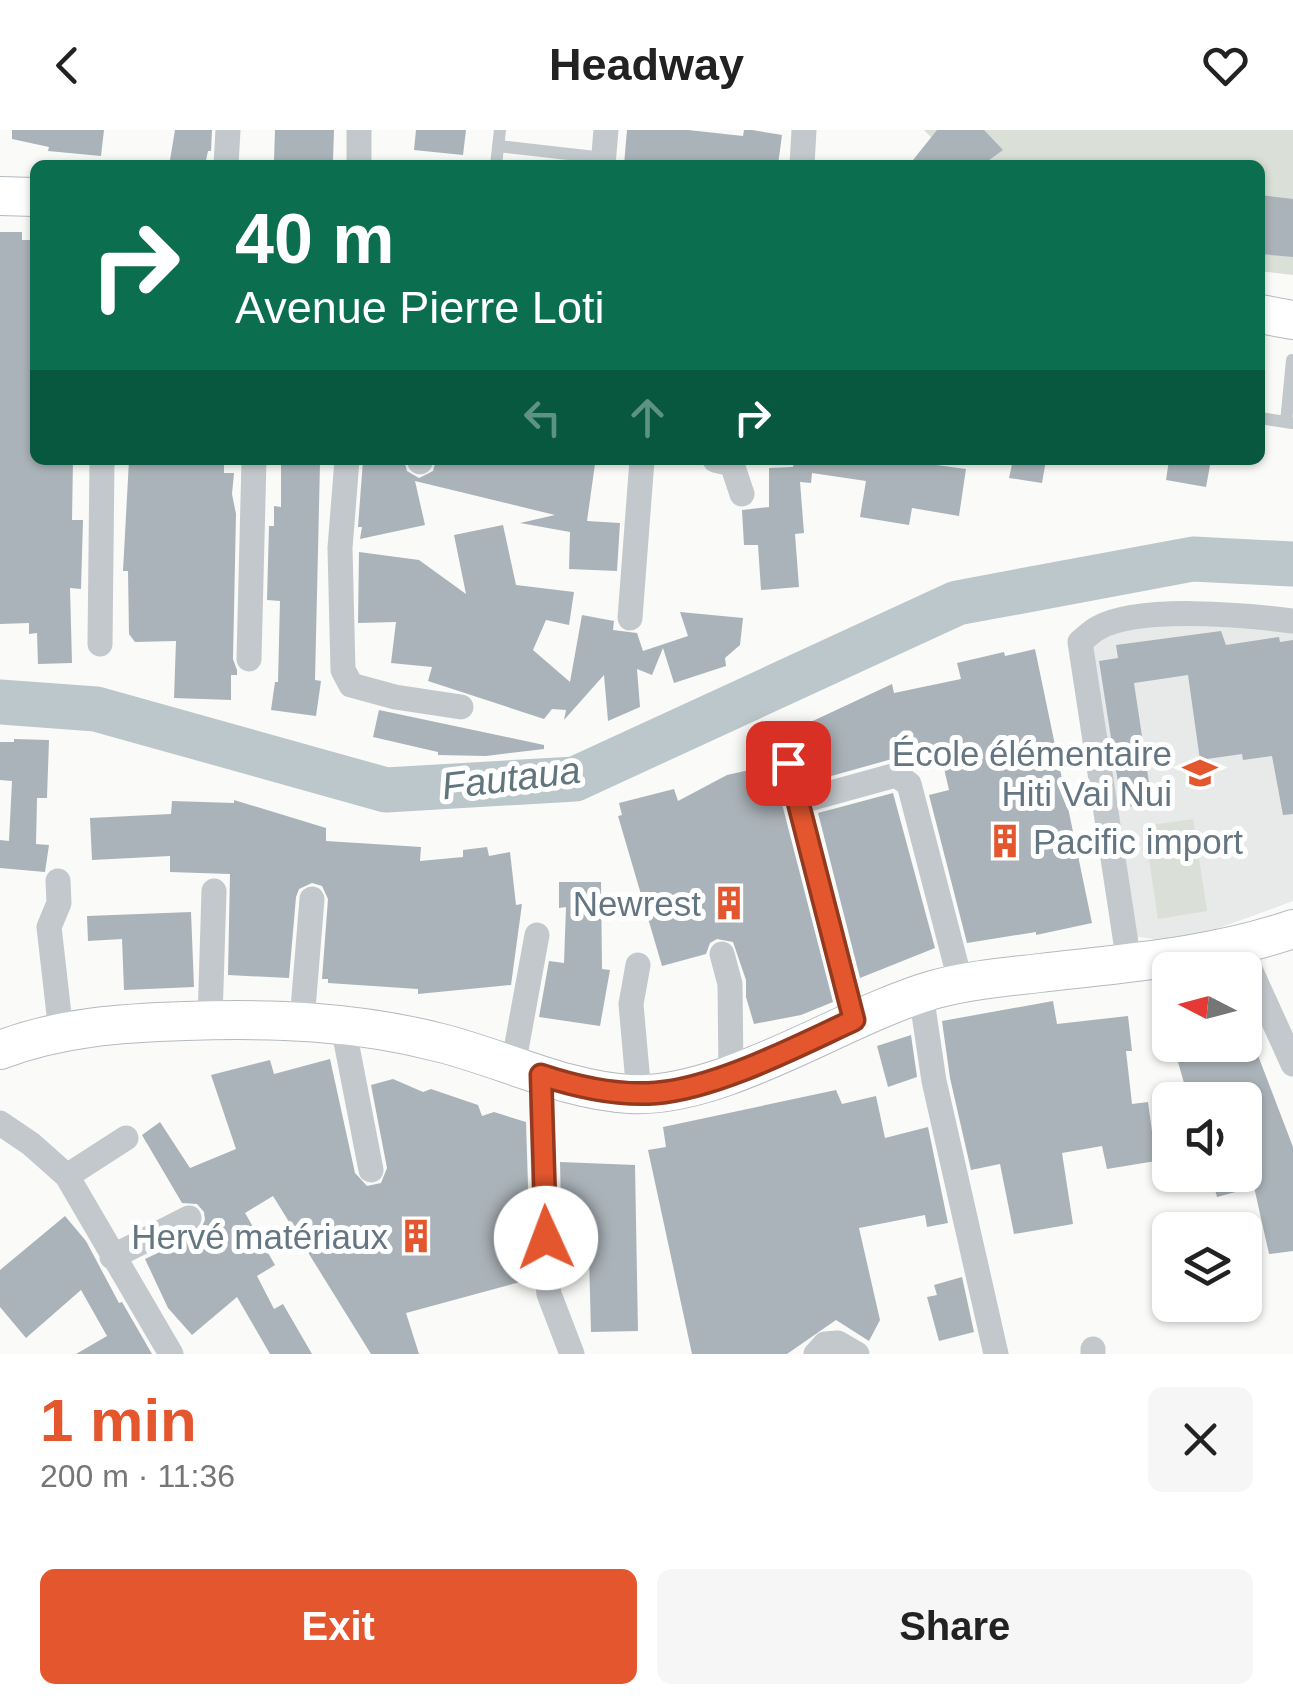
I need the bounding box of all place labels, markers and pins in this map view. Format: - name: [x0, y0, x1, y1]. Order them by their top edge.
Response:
- pin: [746, 721, 831, 806]
- place label: École élémentaire Hiti Vai Nui: [892, 734, 1172, 813]
- school or university icon: École élémentaire Hiti Vai Nui: [1181, 754, 1219, 792]
- building icon: Pacific import: [986, 822, 1024, 860]
- place label: Pacific import: [1033, 822, 1243, 861]
- place label: Newrest: [573, 884, 701, 923]
- building icon: Newrest: [710, 884, 748, 922]
- place label: Hervé matériaux: [131, 1217, 388, 1256]
- building icon: Hervé matériaux: [397, 1217, 435, 1255]

